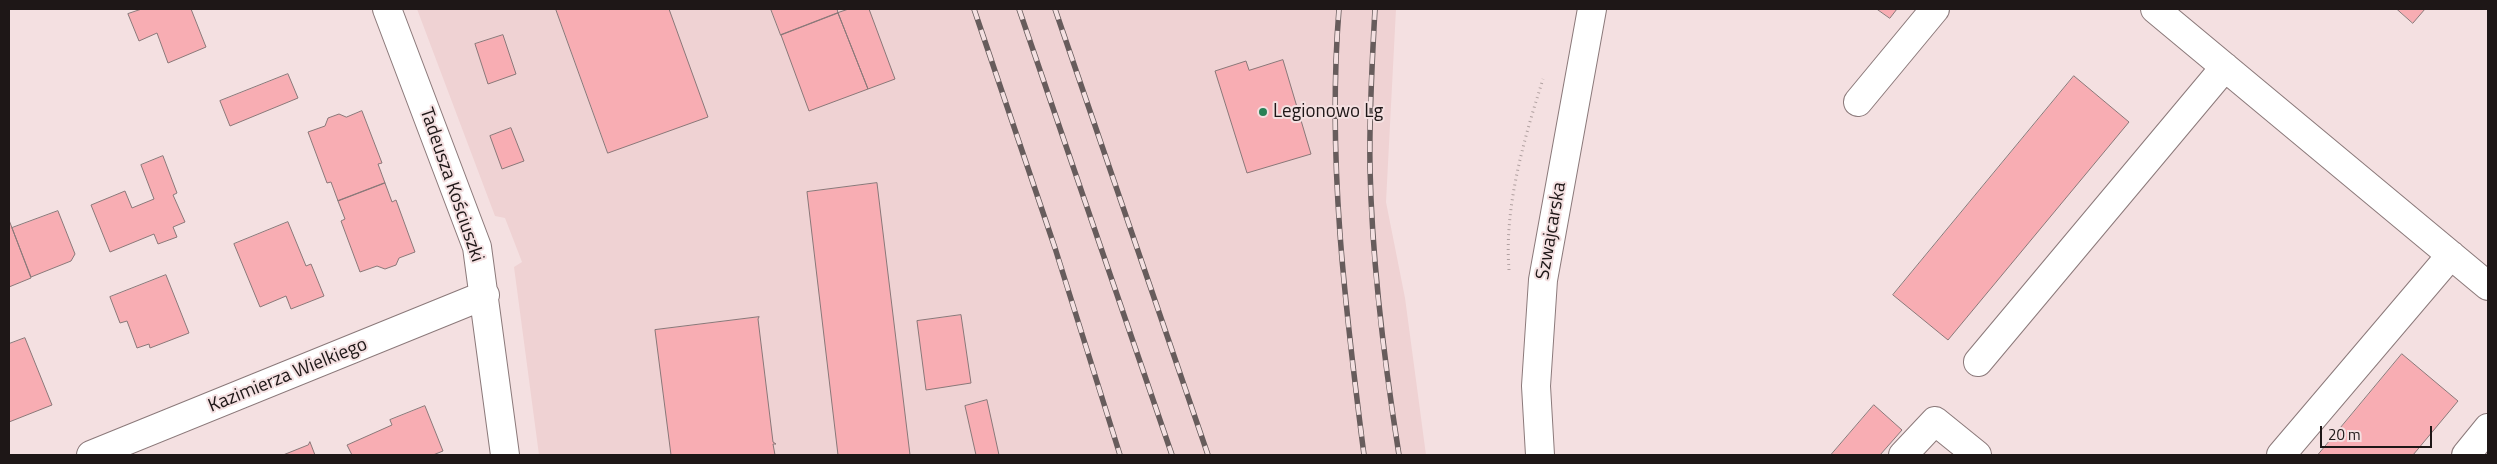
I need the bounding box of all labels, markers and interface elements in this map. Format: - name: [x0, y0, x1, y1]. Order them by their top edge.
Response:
- place label: Legionowo Lg: [1273, 101, 1383, 123]
- street label: Tadeusza Kościuszki: [414, 105, 488, 265]
- marker: Legionowo Lg: [1257, 106, 1269, 118]
- street label: Szwajcarska: [1532, 180, 1572, 282]
- street label: Kazimierza Wielkiego: [205, 334, 371, 418]
- scale bar: [2322, 416, 2434, 448]
- text: 20 m: [2328, 423, 2361, 446]

